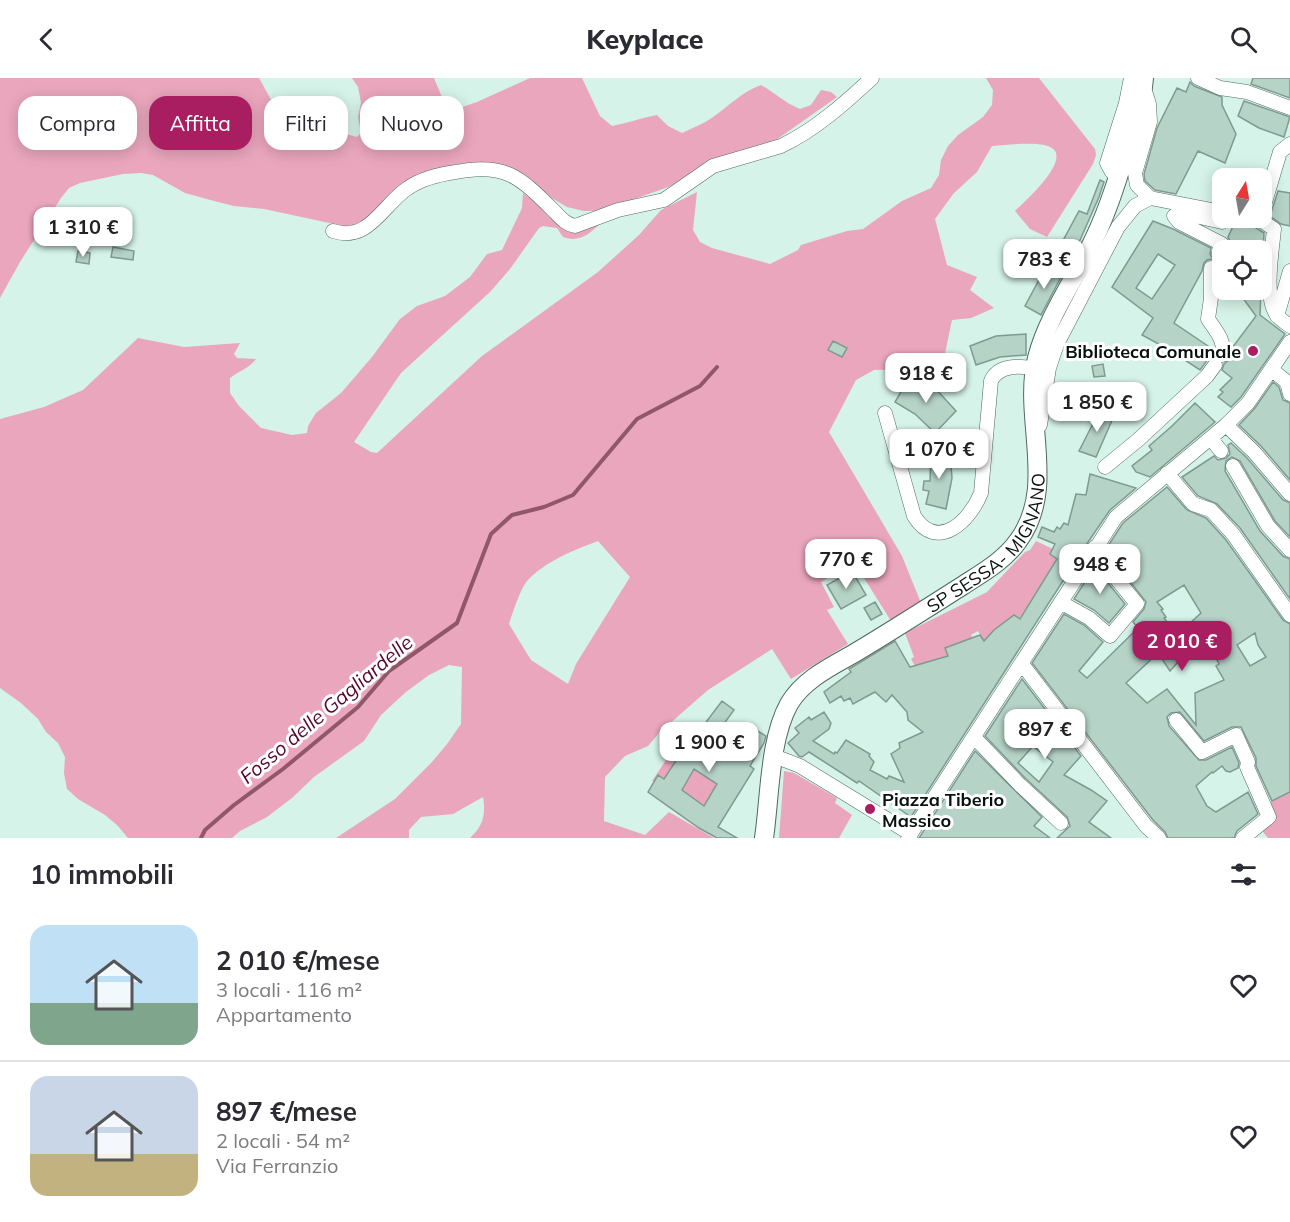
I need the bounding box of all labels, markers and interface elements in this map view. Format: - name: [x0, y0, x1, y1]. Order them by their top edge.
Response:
- text: Keyplace: [586, 22, 704, 56]
- icon: back: [30, 23, 63, 56]
- icon: search: [1227, 23, 1260, 56]
- chip: Compra: [18, 96, 137, 150]
- chip: Affitta: [149, 96, 252, 150]
- chip: Filtri: [264, 96, 348, 150]
- chip: Nuovo: [360, 96, 464, 150]
- north arrow: [1212, 168, 1272, 228]
- map controls: [1212, 168, 1272, 300]
- pin: 1 310 €: [28, 207, 138, 258]
- text: 1 310 €: [48, 214, 118, 239]
- pin: 783 €: [1002, 239, 1086, 290]
- button: locate: [1212, 240, 1272, 300]
- text: 783 €: [1017, 246, 1071, 271]
- place label: Biblioteca Comunale: [1065, 340, 1241, 363]
- marker: Biblioteca Comunale: [1246, 344, 1260, 358]
- pin: 918 €: [884, 353, 968, 404]
- text: 918 €: [899, 360, 953, 385]
- pin: 1 850 €: [1042, 382, 1152, 433]
- text: 1 850 €: [1062, 389, 1132, 414]
- pin: 1 070 €: [884, 429, 994, 480]
- text: 1 070 €: [904, 436, 974, 461]
- street label: SP SESSA- MIGNANO: [922, 473, 1049, 617]
- pin: 770 €: [804, 539, 888, 590]
- pin: 948 €: [1058, 544, 1142, 595]
- text: 770 €: [819, 546, 873, 571]
- text: 948 €: [1073, 551, 1127, 576]
- pin: 2 010 €: [1127, 621, 1237, 672]
- text: 2 010 €: [1147, 628, 1217, 653]
- water label: Fosso delle Gagliardelle: [235, 629, 418, 789]
- pin: 897 €: [1003, 709, 1087, 760]
- text: 897 €: [1018, 716, 1072, 741]
- pin: 1 900 €: [654, 722, 764, 773]
- text: 1 900 €: [674, 729, 744, 754]
- place label: Piazza Tiberio Massico: [882, 788, 1004, 832]
- marker: Piazza Tiberio Massico: [863, 802, 877, 816]
- text: 10 immobili: [30, 858, 174, 891]
- icon: filters: [1227, 858, 1260, 891]
- text: 2 010 €/mese: [216, 944, 380, 977]
- icon: home: [78, 949, 150, 1021]
- icon: heart: [1227, 969, 1260, 1002]
- text: 3 locali · 116 m²: [216, 977, 362, 1002]
- text: Appartamento: [216, 1002, 352, 1027]
- text: 897 €/mese: [216, 1095, 357, 1128]
- icon: home: [78, 1100, 150, 1172]
- icon: heart: [1227, 1120, 1260, 1153]
- text: 2 locali · 54 m²: [216, 1128, 350, 1153]
- text: Via Ferranzio: [216, 1153, 338, 1178]

